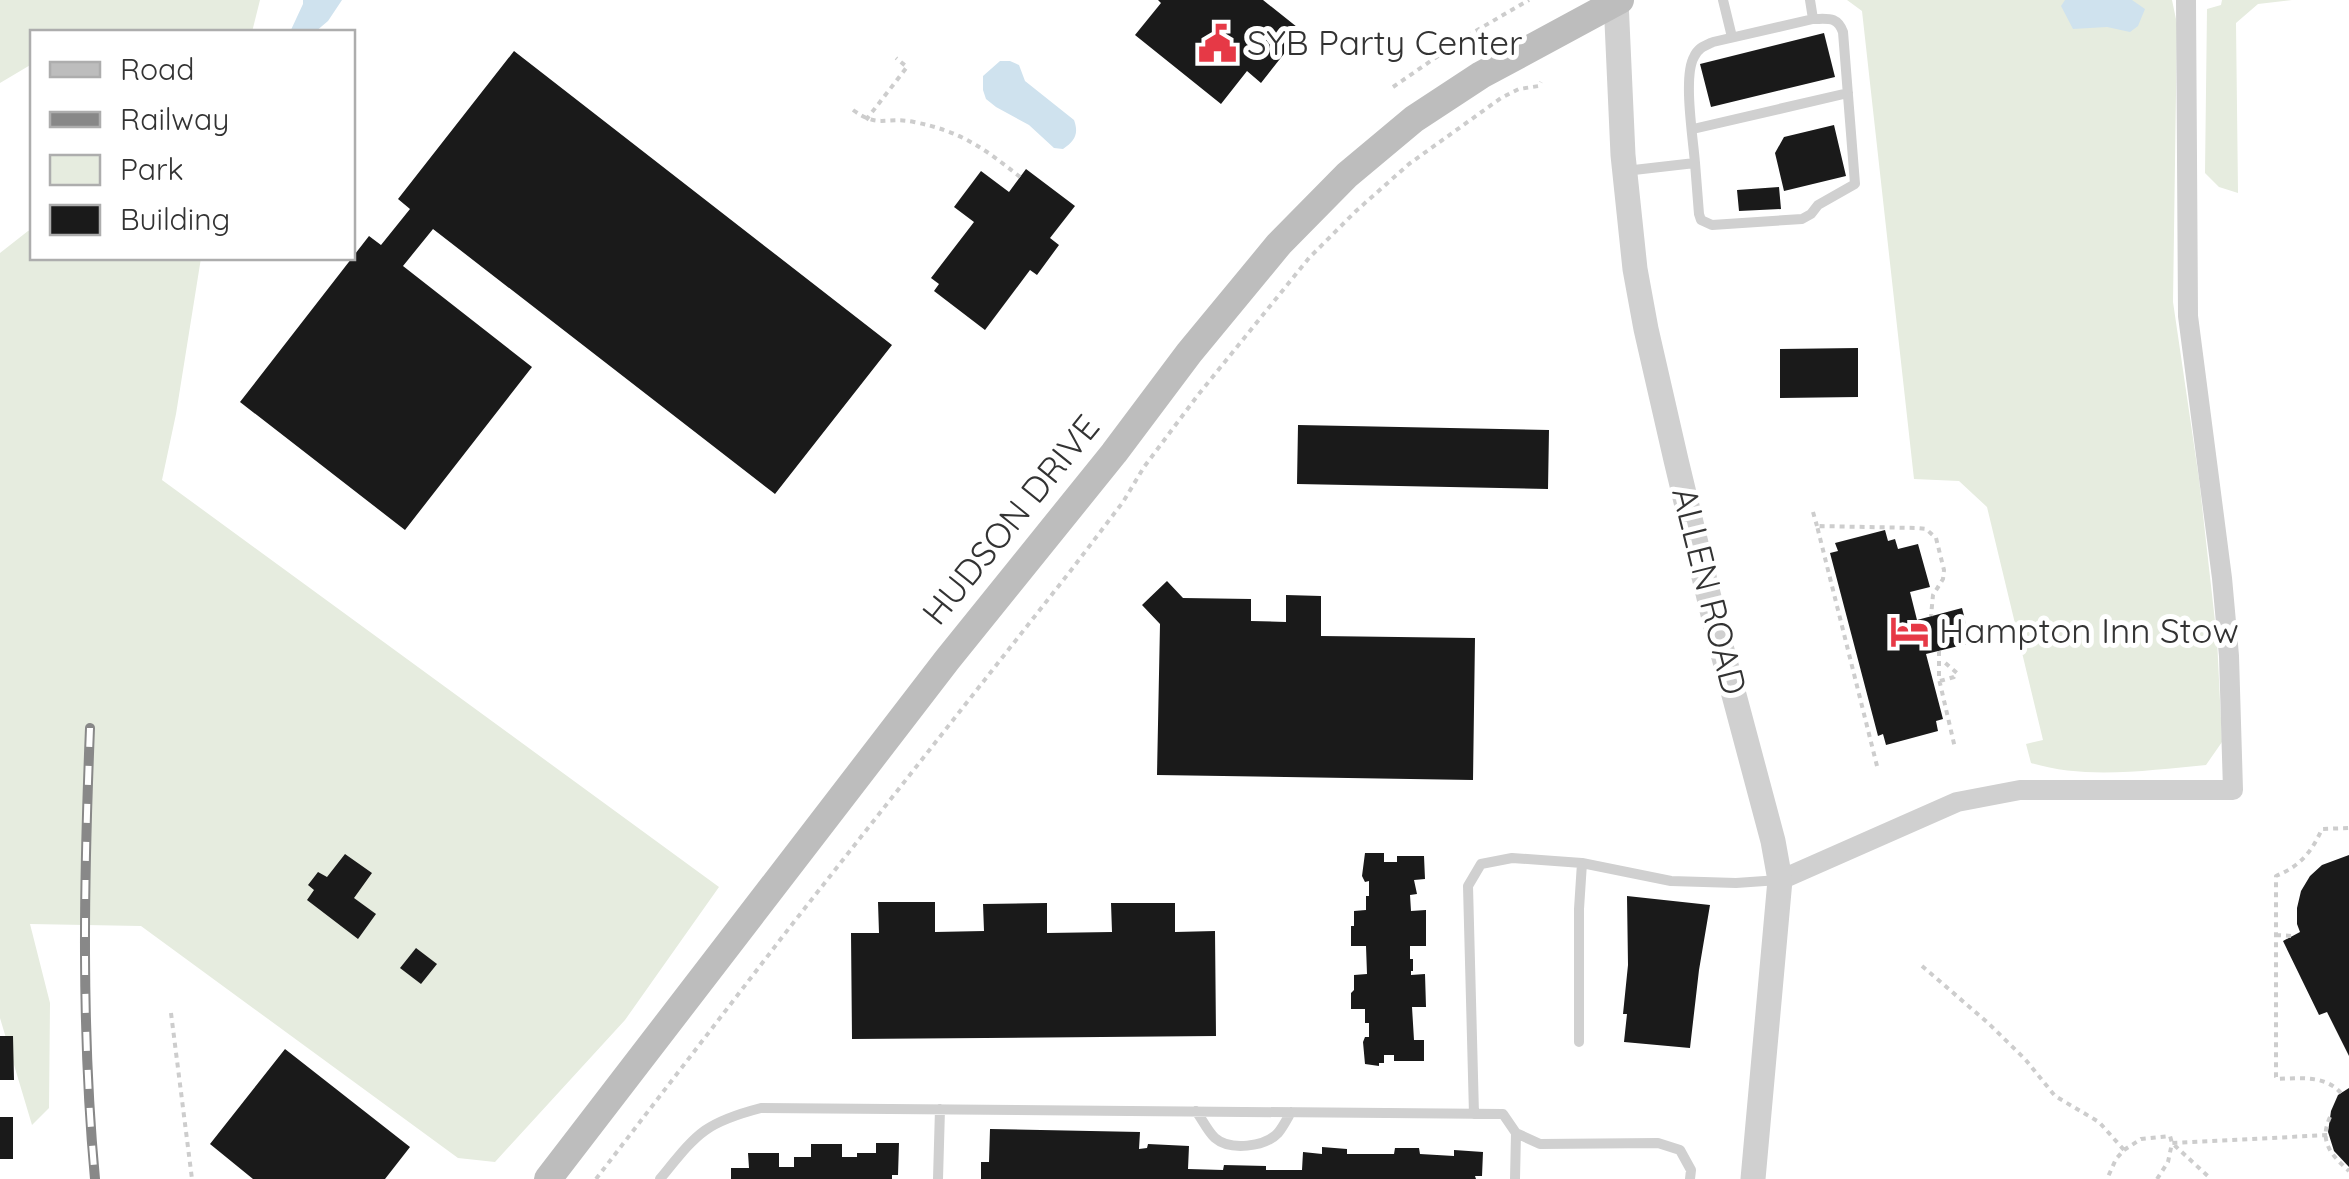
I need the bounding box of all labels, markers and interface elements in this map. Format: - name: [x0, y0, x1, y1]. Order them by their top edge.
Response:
- place label: SYB Party Center: [1247, 20, 1523, 64]
- public building icon: SYB Party Center: [1196, 22, 1238, 64]
- legend: [30, 30, 355, 260]
- text: Road: [120, 50, 194, 88]
- text: Railway: [120, 100, 229, 138]
- text: Park: [120, 150, 184, 188]
- text: Building: [120, 200, 230, 238]
- street label: HUDSON DRIVE: [912, 406, 1108, 633]
- street label: ALLEN ROAD: [1663, 482, 1757, 699]
- place label: Hampton Inn Stow: [1939, 608, 2239, 652]
- hotel icon: Hampton Inn Stow: [1888, 610, 1930, 652]

